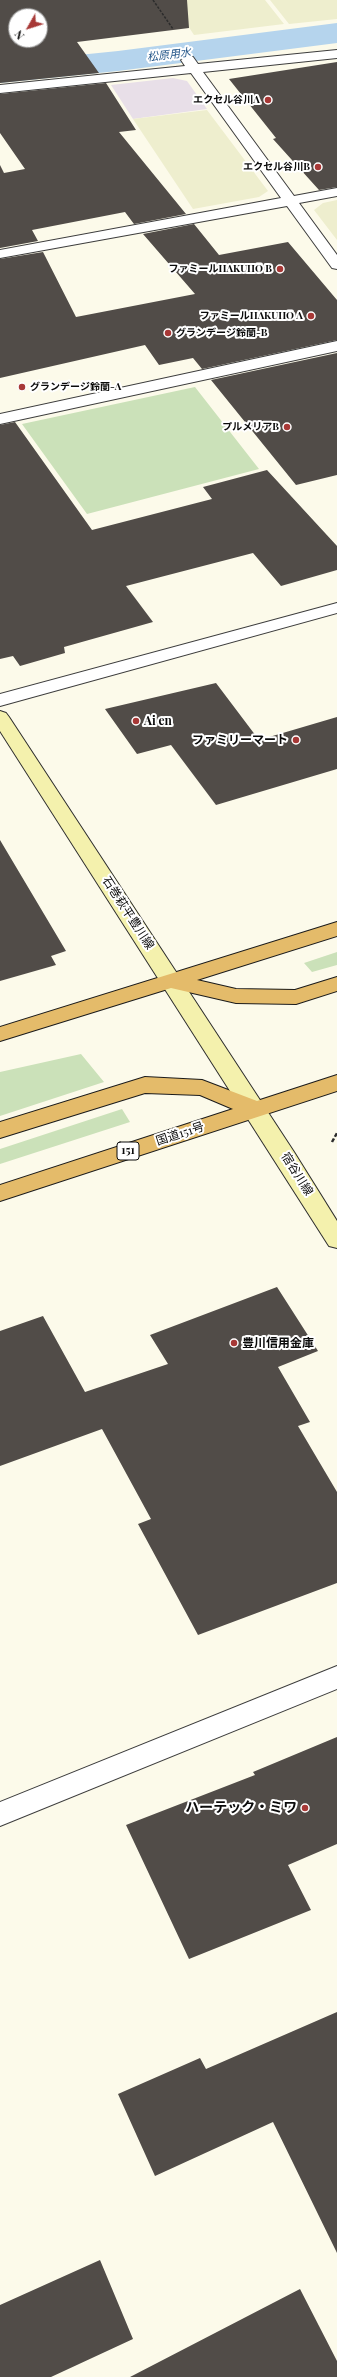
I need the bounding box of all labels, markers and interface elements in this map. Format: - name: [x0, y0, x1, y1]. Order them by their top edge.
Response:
- north arrow: [8, 8, 48, 48]
- text: N: [11, 27, 27, 43]
- water label: 松原用水: [146, 46, 192, 64]
- place label: エクセル谷川A: [193, 94, 260, 106]
- marker: エクセル谷川A: [263, 95, 273, 105]
- place label: エクセル谷川B: [243, 161, 310, 173]
- marker: エクセル谷川B: [313, 162, 323, 172]
- place label: ファミールHAKUHŌ B: [169, 263, 272, 275]
- marker: ファミールHAKUHŌ B: [275, 264, 285, 274]
- place label: ファミールHAKUHŌ A: [200, 310, 303, 322]
- marker: ファミールHAKUHŌ A: [306, 311, 316, 321]
- place label: グランデージ鈴蘭-B: [176, 327, 267, 339]
- marker: グランデージ鈴蘭-B: [163, 328, 173, 338]
- place label: グランデージ鈴蘭-A: [30, 381, 121, 393]
- marker: グランデージ鈴蘭-A: [17, 382, 27, 392]
- place label: プルメリアB: [222, 421, 279, 433]
- marker: プルメリアB: [282, 422, 292, 432]
- place label: Ai en: [144, 714, 172, 728]
- marker: Ai en: [131, 716, 141, 726]
- place label: ファミリーマート: [192, 733, 288, 747]
- marker: ファミリーマート: [291, 735, 301, 745]
- street label: 石巻萩平豊川線: [99, 874, 157, 952]
- street label: 国道151号: [154, 1119, 206, 1149]
- road number: 151: [117, 1142, 139, 1160]
- street label: 宿谷川線: [278, 1150, 316, 1198]
- place label: 豊川信用金庫: [242, 1336, 314, 1350]
- marker: 豊川信用金庫: [229, 1338, 239, 1348]
- place label: ハーテック・ミワ: [185, 1800, 297, 1816]
- marker: ハーテック・ミワ: [300, 1803, 310, 1813]

